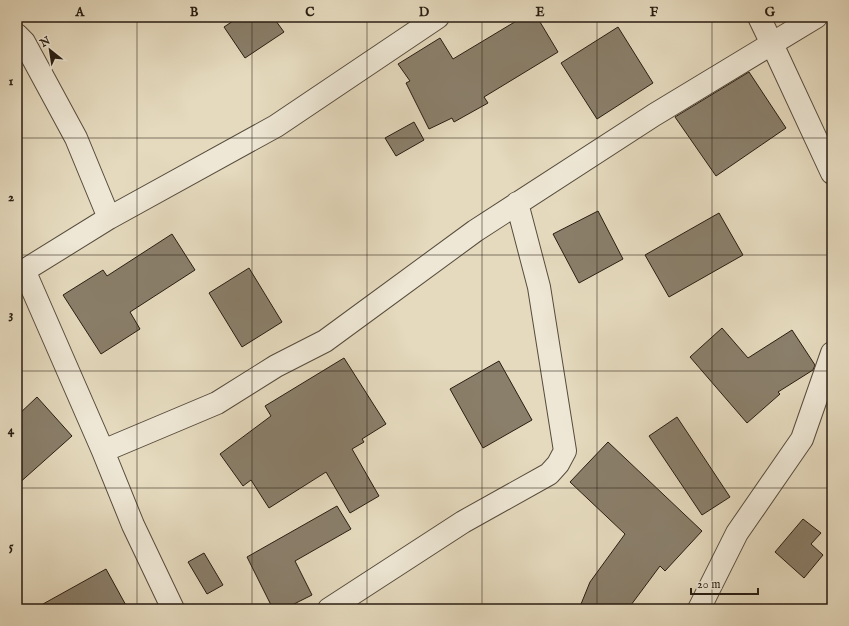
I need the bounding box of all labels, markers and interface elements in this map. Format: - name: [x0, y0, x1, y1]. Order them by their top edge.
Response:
- text: A: [75, 4, 86, 21]
- text: B: [190, 4, 199, 21]
- text: C: [305, 4, 315, 21]
- text: D: [419, 4, 430, 21]
- text: E: [535, 4, 545, 21]
- text: F: [650, 4, 659, 21]
- text: G: [765, 4, 776, 21]
- north arrow: [30, 30, 70, 70]
- text: N: [37, 34, 54, 51]
- text: 1: [9, 73, 14, 90]
- text: 2: [8, 189, 14, 206]
- text: 3: [9, 306, 14, 323]
- text: 4: [8, 422, 15, 439]
- text: 5: [9, 538, 14, 555]
- scale bar: [691, 570, 758, 596]
- text: 20 m: [697, 577, 720, 592]

